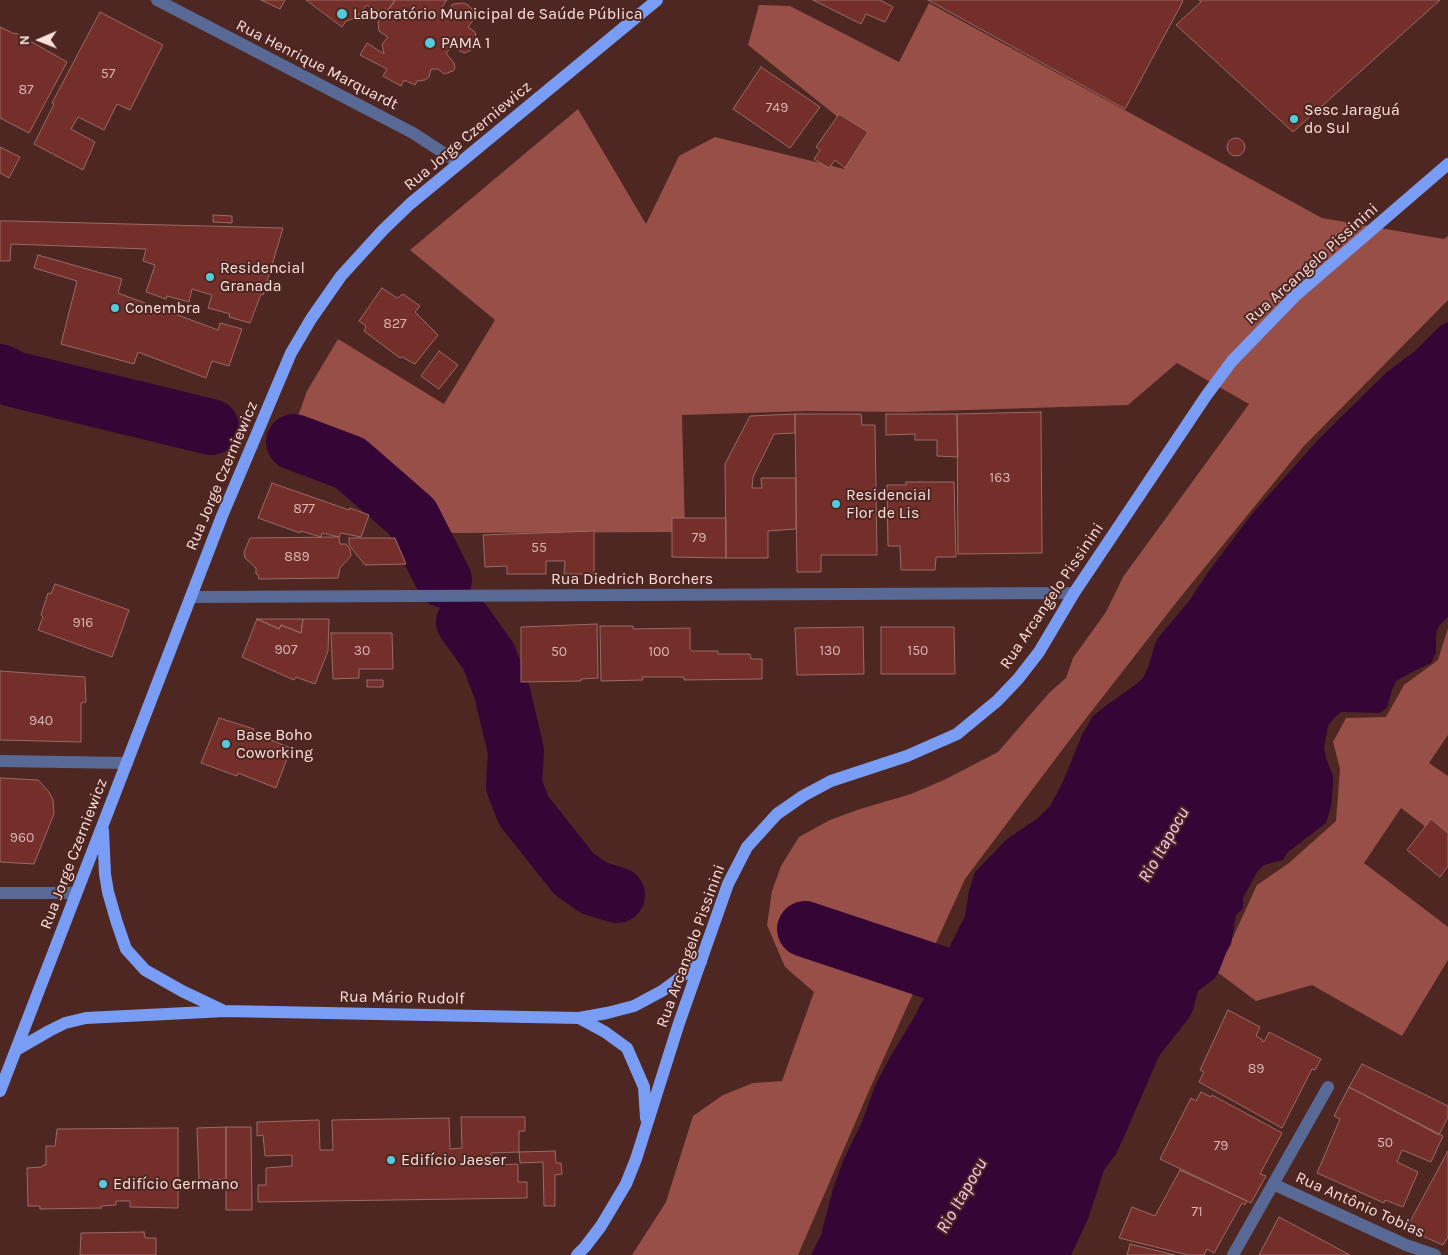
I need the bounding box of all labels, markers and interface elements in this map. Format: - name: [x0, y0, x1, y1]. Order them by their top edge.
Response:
- place label: Laboratório Municipal de Saúde Pública: [353, 4, 643, 24]
- marker: Laboratório Municipal de Saúde Pública: [335, 7, 349, 21]
- north arrow: [15, 15, 65, 65]
- street label: Rua Henrique Marquardt: [233, 16, 401, 114]
- place label: PAMA 1: [441, 33, 490, 53]
- text: N: [16, 35, 33, 45]
- marker: PAMA 1: [423, 36, 437, 50]
- house number: 57: [101, 66, 115, 82]
- street label: Rua Jorge Czerniewicz: [400, 77, 536, 195]
- house number: 87: [18, 82, 34, 98]
- house number: 749: [766, 100, 788, 116]
- place label: Sesc Jaraguá do Sul: [1304, 100, 1400, 138]
- marker: Sesc Jaraguá do Sul: [1288, 113, 1300, 125]
- street label: Rua Arcangelo Pissinini: [1242, 199, 1382, 329]
- place label: Residencial Granada: [220, 258, 305, 296]
- marker: Residencial Granada: [204, 271, 216, 283]
- place label: Conembra: [125, 298, 200, 318]
- marker: Conembra: [109, 302, 121, 314]
- house number: 827: [383, 316, 407, 332]
- street label: Rua Jorge Czerniewicz: [182, 399, 262, 553]
- house number: 163: [990, 470, 1010, 486]
- place label: Residencial Flor de Lis: [846, 485, 931, 523]
- marker: Residencial Flor de Lis: [830, 498, 842, 510]
- house number: 877: [293, 501, 315, 517]
- street label: Rua Arcangelo Pissinini: [996, 519, 1108, 673]
- house number: 79: [692, 530, 706, 546]
- house number: 55: [531, 540, 547, 556]
- house number: 889: [284, 549, 310, 565]
- street label: Rua Diedrich Borchers: [551, 569, 713, 589]
- house number: 916: [73, 615, 93, 631]
- house number: 907: [274, 642, 298, 658]
- house number: 30: [354, 643, 370, 659]
- house number: 130: [819, 643, 841, 659]
- house number: 150: [908, 643, 928, 659]
- house number: 50: [551, 644, 567, 660]
- house number: 100: [648, 644, 670, 660]
- house number: 940: [29, 713, 53, 729]
- place label: Base Boho Coworking: [236, 725, 313, 763]
- marker: Base Boho Coworking: [220, 738, 232, 750]
- street label: Rua Jorge Czerniewicz: [36, 776, 112, 932]
- water label: Rio Itapocu: [1134, 803, 1194, 887]
- house number: 960: [10, 830, 34, 846]
- street label: Rua Arcangelo Pissinini: [653, 862, 729, 1030]
- street label: Rua Mário Rudolf: [339, 987, 465, 1009]
- house number: 89: [1248, 1061, 1264, 1077]
- house number: 50: [1377, 1135, 1393, 1151]
- house number: 79: [1214, 1138, 1228, 1154]
- place label: Edifício Jaeser: [401, 1150, 506, 1170]
- marker: Edifício Jaeser: [385, 1154, 397, 1166]
- water label: Rio Itapocu: [932, 1154, 992, 1238]
- street label: Rua Antônio Tobias: [1292, 1168, 1428, 1242]
- place label: Edifício Germano: [113, 1174, 239, 1194]
- marker: Edifício Germano: [97, 1178, 109, 1190]
- house number: 71: [1191, 1204, 1203, 1220]

